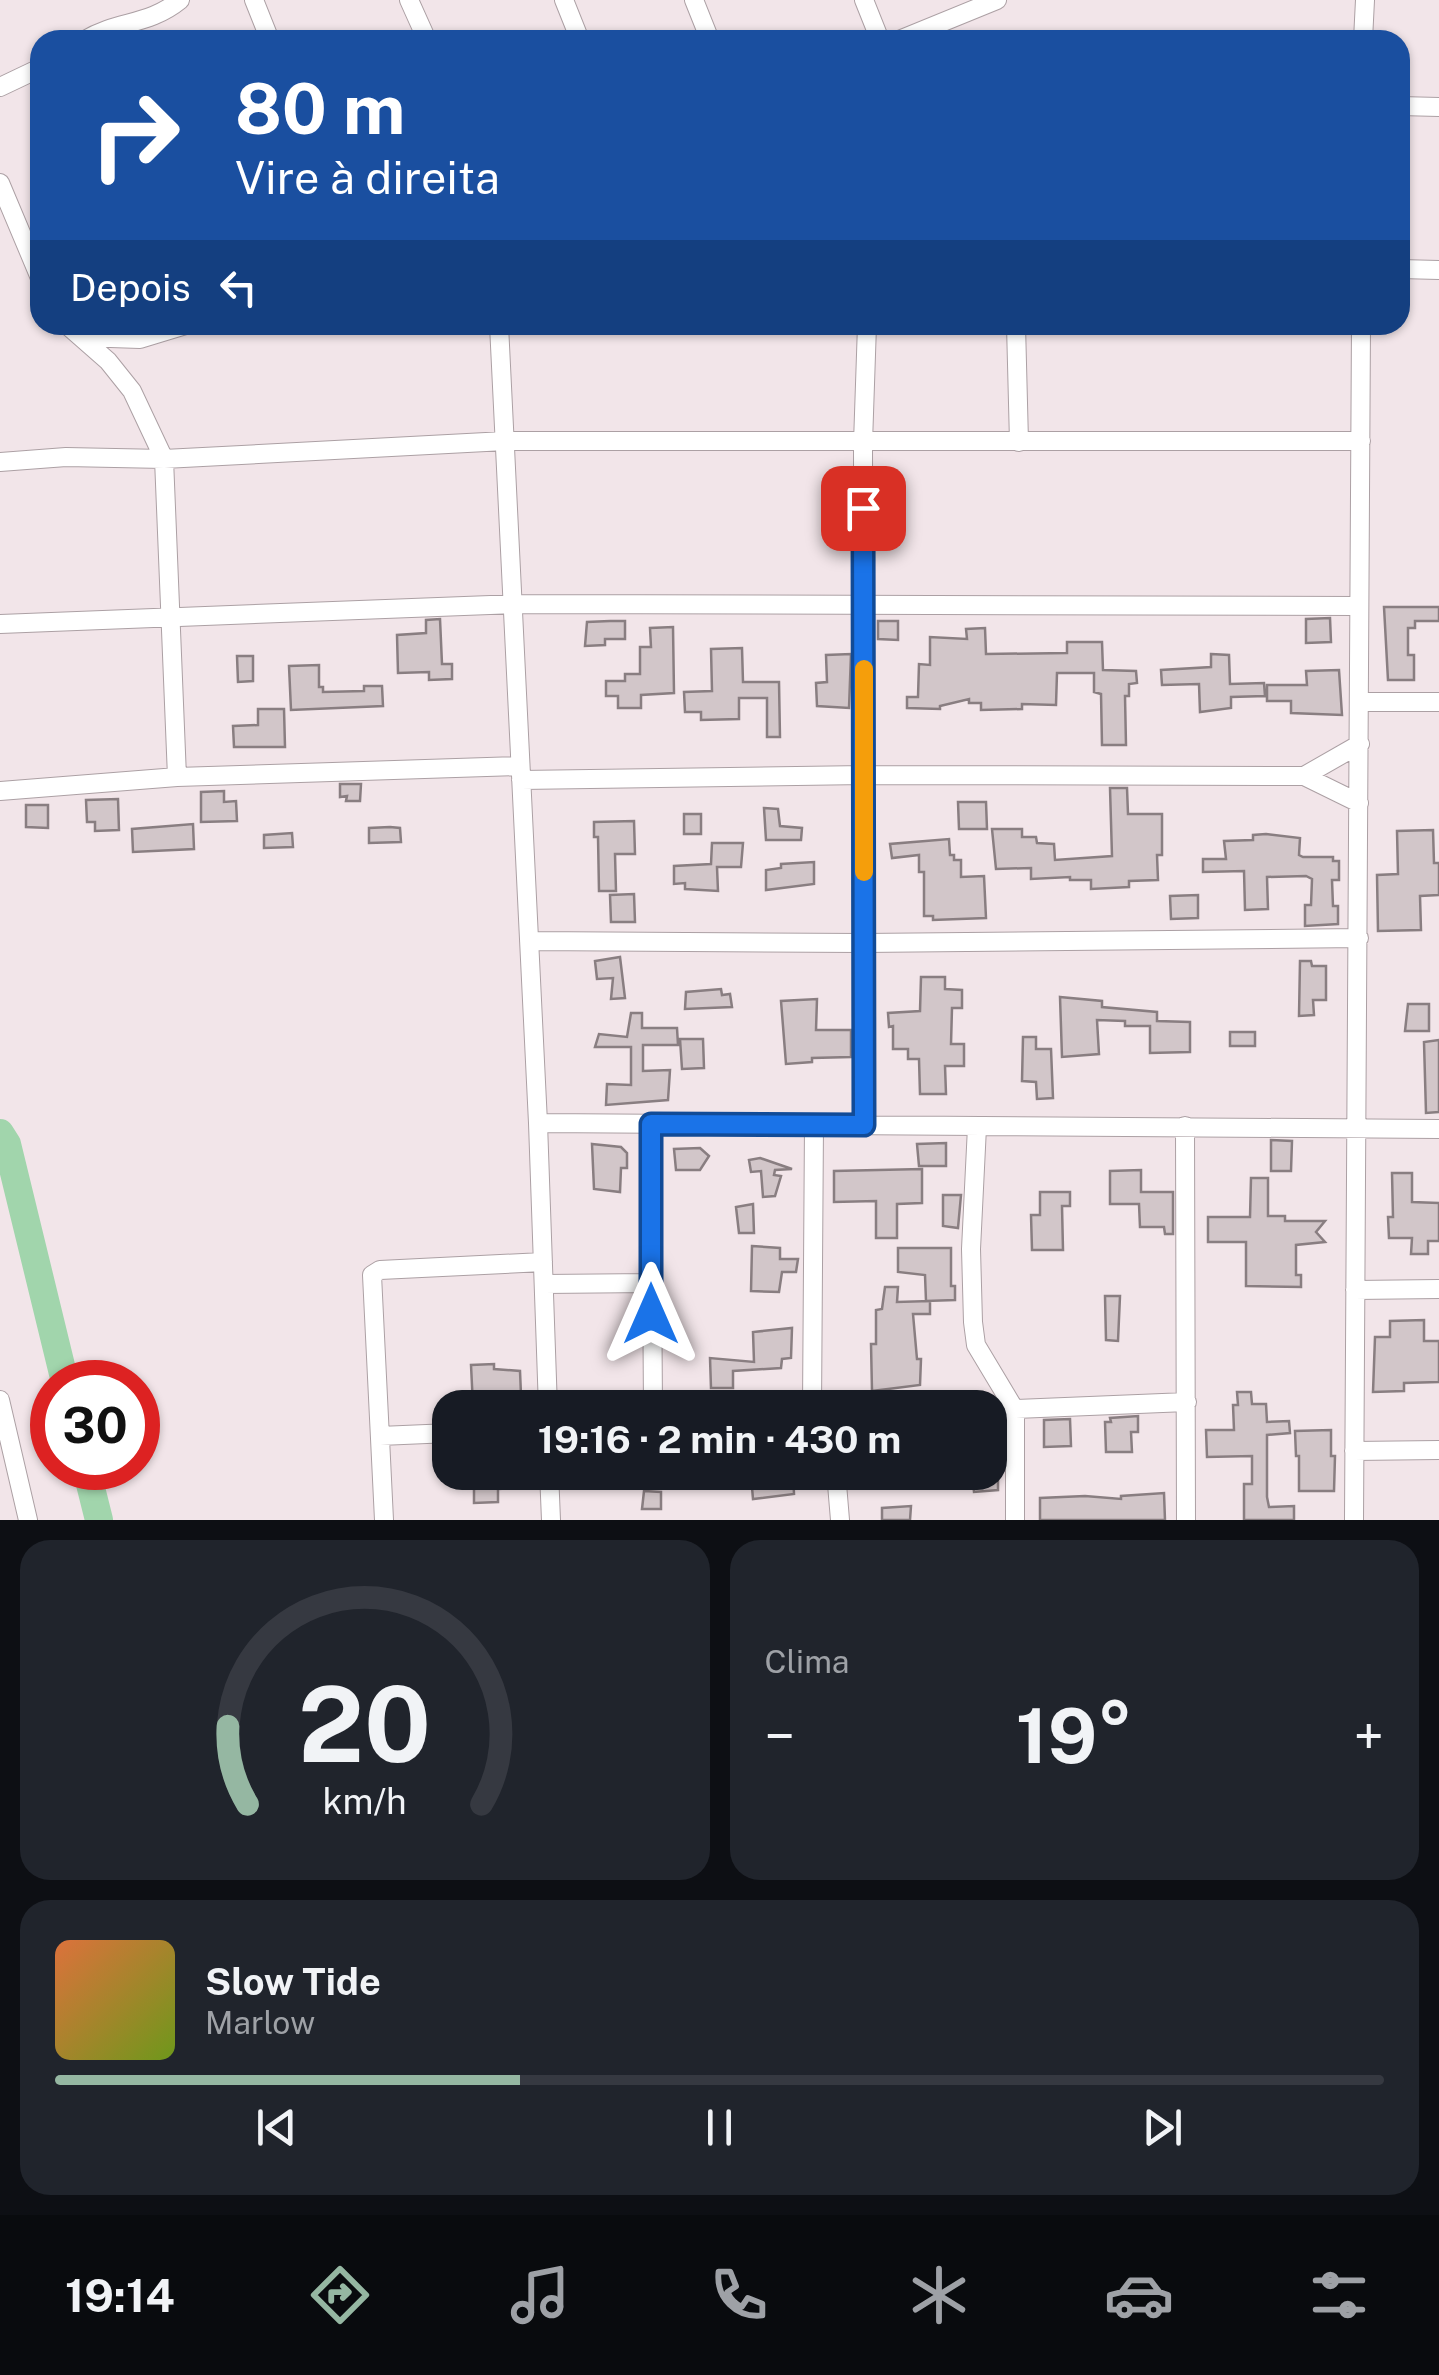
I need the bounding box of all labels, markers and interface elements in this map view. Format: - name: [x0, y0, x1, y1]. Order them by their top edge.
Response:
- text: 80 m: [235, 67, 405, 150]
- icon: right: [70, 70, 200, 200]
- text: Vire à direita: [235, 151, 500, 204]
- icon: left: [211, 260, 266, 315]
- text: Depois: [70, 265, 191, 310]
- pin: [821, 466, 906, 551]
- icon: arrive: [836, 481, 891, 536]
- position arrow: [599, 1262, 703, 1366]
- speed limit sign: 30: [30, 1360, 160, 1490]
- text: 19:16 · 2 min · 430 m: [538, 1417, 901, 1462]
- text: Clima: [765, 1643, 850, 1680]
- text: 20: [298, 1663, 431, 1785]
- text: 19°: [1016, 1692, 1133, 1780]
- text: −: [765, 1704, 795, 1768]
- text: +: [1353, 1704, 1384, 1768]
- text: km/h: [323, 1780, 407, 1822]
- text: Slow Tide: [205, 1959, 381, 2004]
- text: Marlow: [205, 2004, 315, 2041]
- icon: previous: [249, 2100, 304, 2155]
- icon: pause: [692, 2100, 747, 2155]
- icon: next: [1135, 2100, 1190, 2155]
- icon: directions: [305, 2260, 375, 2330]
- icon: music: [505, 2260, 575, 2330]
- icon: phone: [704, 2260, 774, 2330]
- icon: climate: [904, 2260, 974, 2330]
- icon: car: [1104, 2260, 1174, 2330]
- icon: filters: [1304, 2260, 1374, 2330]
- text: 19:14: [65, 2269, 175, 2322]

